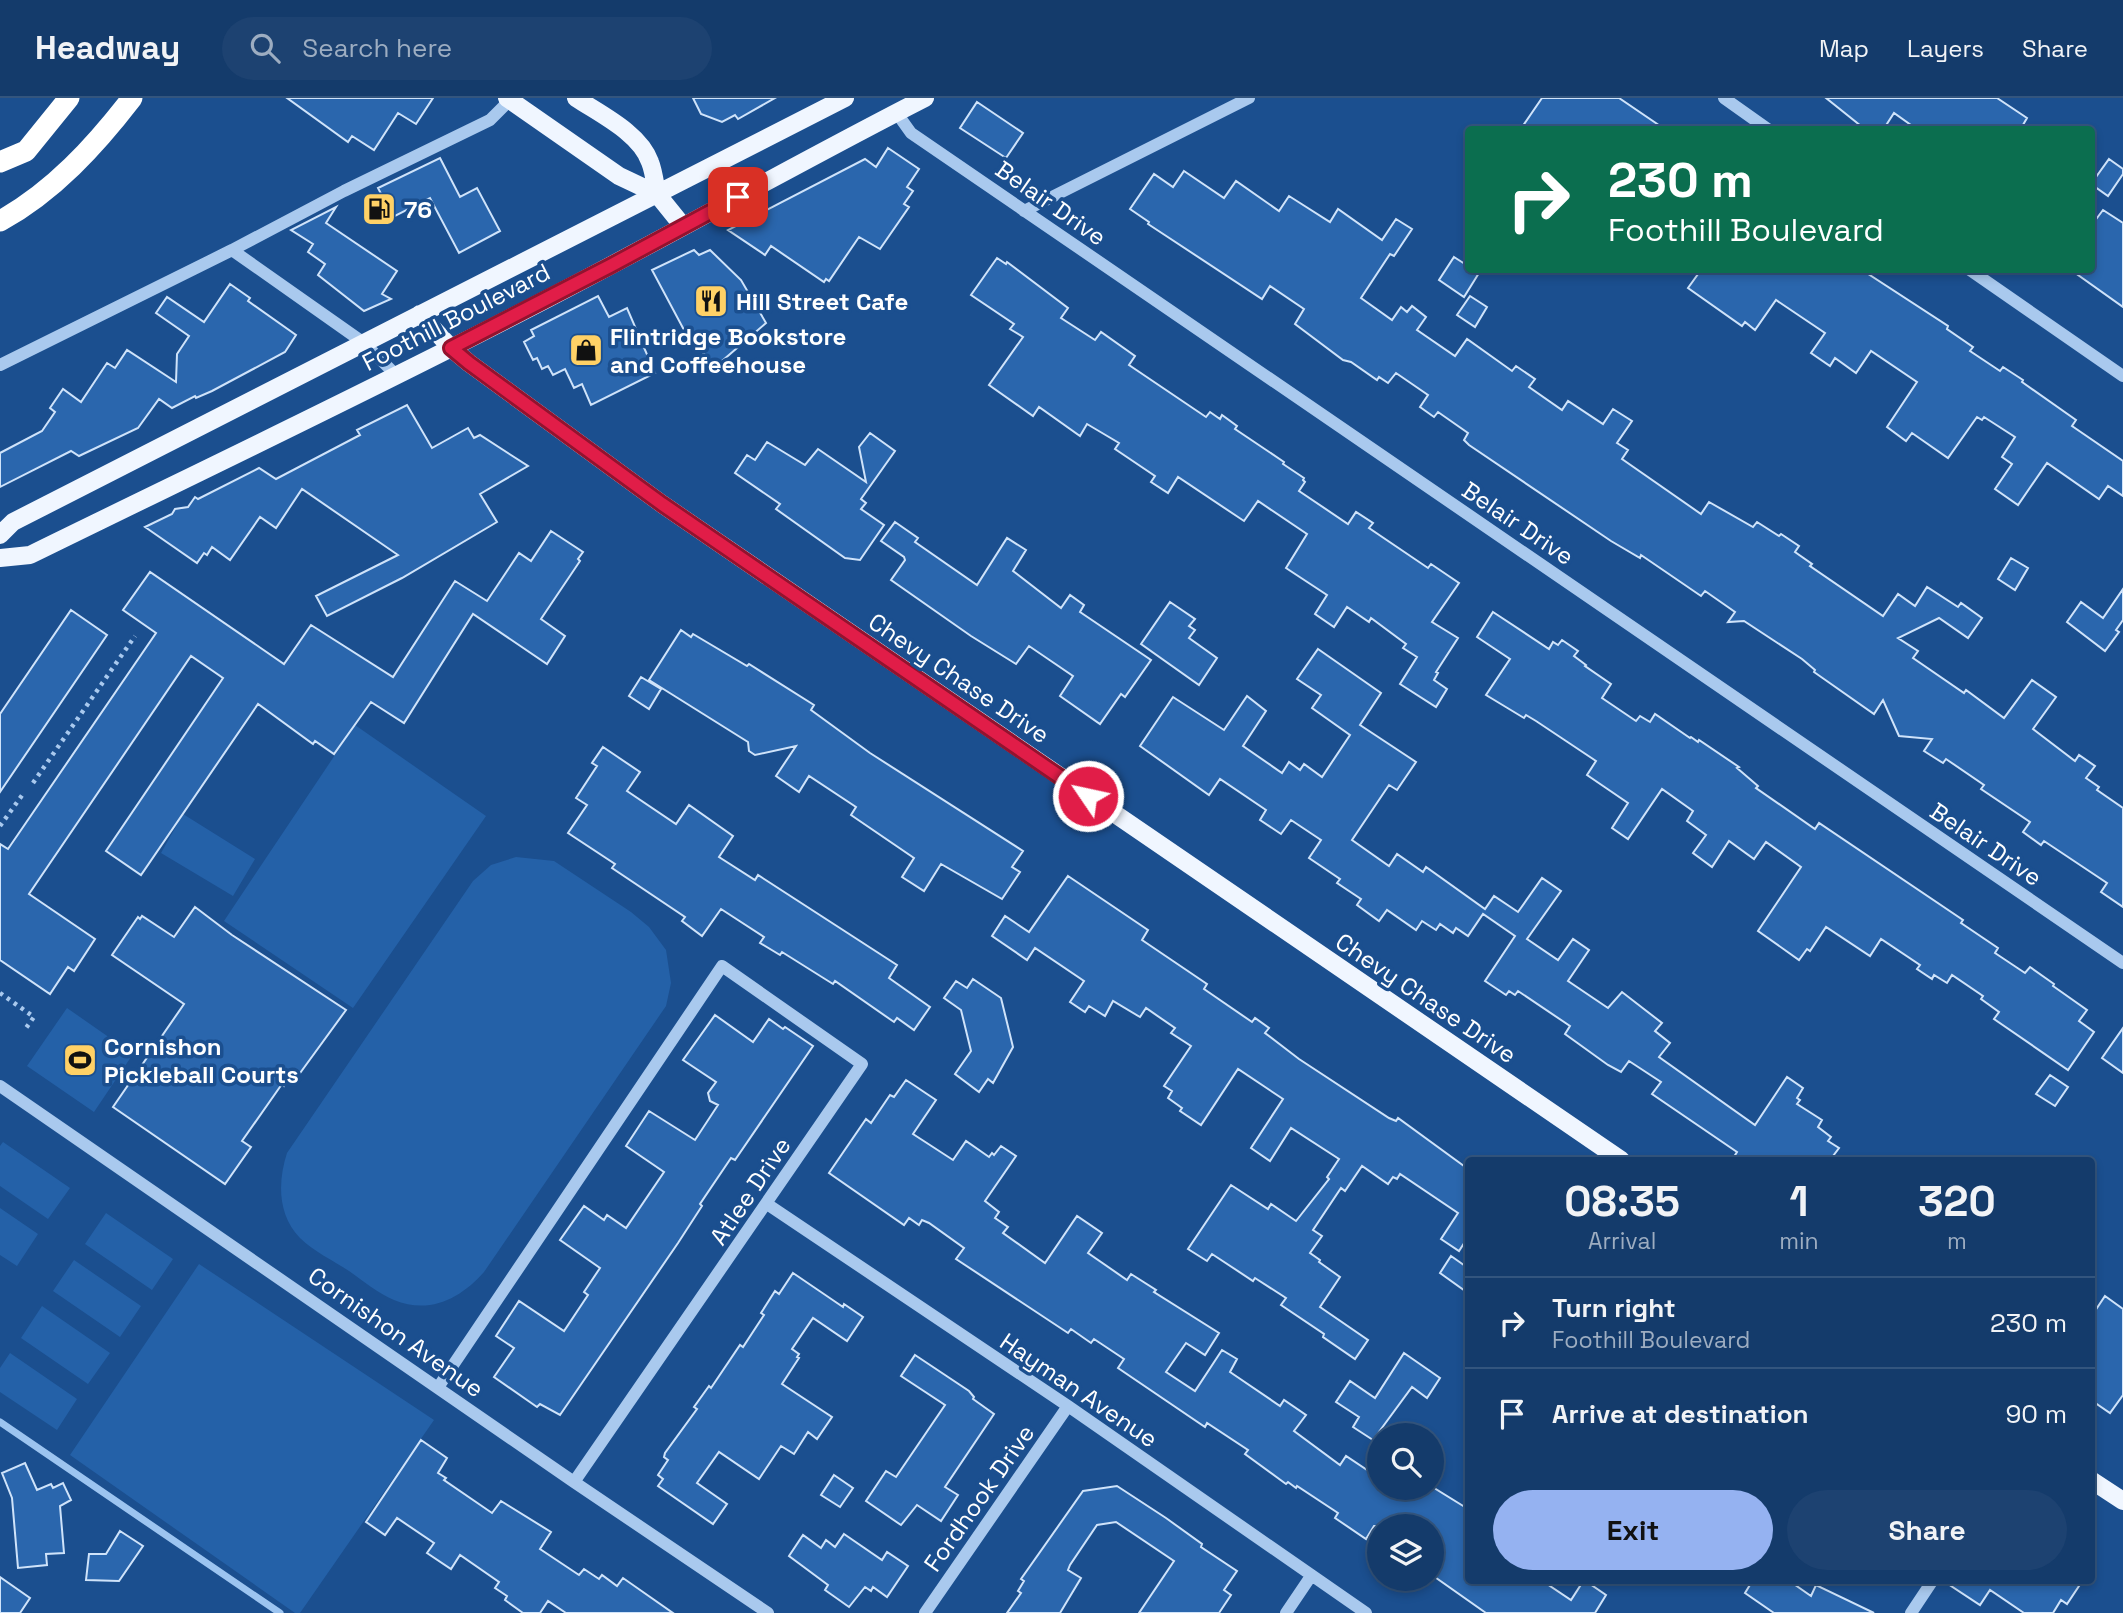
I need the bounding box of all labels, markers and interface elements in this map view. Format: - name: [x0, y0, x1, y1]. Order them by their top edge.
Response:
- search box: [222, 17, 712, 80]
- text: Headway: [35, 27, 180, 69]
- icon: search: [246, 29, 284, 67]
- text: Search here: [302, 31, 452, 65]
- text: Map: [1819, 33, 1869, 64]
- text: Layers: [1907, 33, 1984, 64]
- text: Share: [2022, 33, 2088, 64]
- text: 230 m: [1608, 149, 1753, 211]
- street label: Belair Drive: [990, 153, 1112, 253]
- icon: right: [1493, 154, 1584, 245]
- pin: [708, 167, 768, 227]
- icon: arrive: [719, 178, 757, 216]
- fuel station icon: 76: [360, 190, 398, 228]
- place label: 76: [404, 194, 432, 225]
- text: Foothill Boulevard: [1608, 210, 1884, 250]
- street label: Foothill Boulevard: [357, 256, 555, 378]
- restaurant icon: Hill Street Cafe: [692, 282, 730, 320]
- place label: Hill Street Cafe: [736, 286, 908, 317]
- place label: Flintridge Bookstore and Coffeehouse: [610, 321, 846, 380]
- shop icon: Flintridge Bookstore and Coffeehouse: [567, 331, 605, 369]
- street label: Belair Drive: [1456, 474, 1580, 572]
- street label: Chevy Chase Drive: [862, 606, 1056, 750]
- position arrow: [1051, 759, 1125, 833]
- street label: Belair Drive: [1924, 795, 2048, 893]
- street label: Chevy Chase Drive: [1329, 926, 1523, 1070]
- place label: Cornishon Pickleball Courts: [104, 1031, 299, 1090]
- sports icon: Cornishon Pickleball Courts: [61, 1041, 99, 1079]
- street label: Atlee Drive: [703, 1131, 797, 1251]
- text: 08:35: [1564, 1175, 1680, 1228]
- text: 1: [1789, 1175, 1808, 1228]
- text: 320: [1918, 1175, 1996, 1228]
- text: Arrival: [1588, 1226, 1656, 1256]
- text: min: [1779, 1226, 1819, 1256]
- text: m: [1947, 1226, 1967, 1256]
- street label: Cornishon Avenue: [302, 1260, 490, 1404]
- text: Turn right: [1552, 1291, 1676, 1325]
- icon: right: [1493, 1304, 1531, 1342]
- text: 230 m: [1990, 1306, 2067, 1340]
- text: Foothill Boulevard: [1552, 1325, 1750, 1355]
- street label: Hayman Avenue: [994, 1326, 1164, 1454]
- icon: arrive: [1493, 1395, 1531, 1433]
- text: Arrive at destination: [1552, 1397, 1809, 1431]
- text: 90 m: [2005, 1397, 2067, 1431]
- street label: Fordhook Drive: [917, 1418, 1041, 1578]
- map controls: [1367, 1423, 1444, 1591]
- button: search: [1367, 1423, 1444, 1500]
- button: Exit: [1493, 1490, 1773, 1570]
- button: Share: [1787, 1490, 2067, 1570]
- button: layers: [1367, 1514, 1444, 1591]

